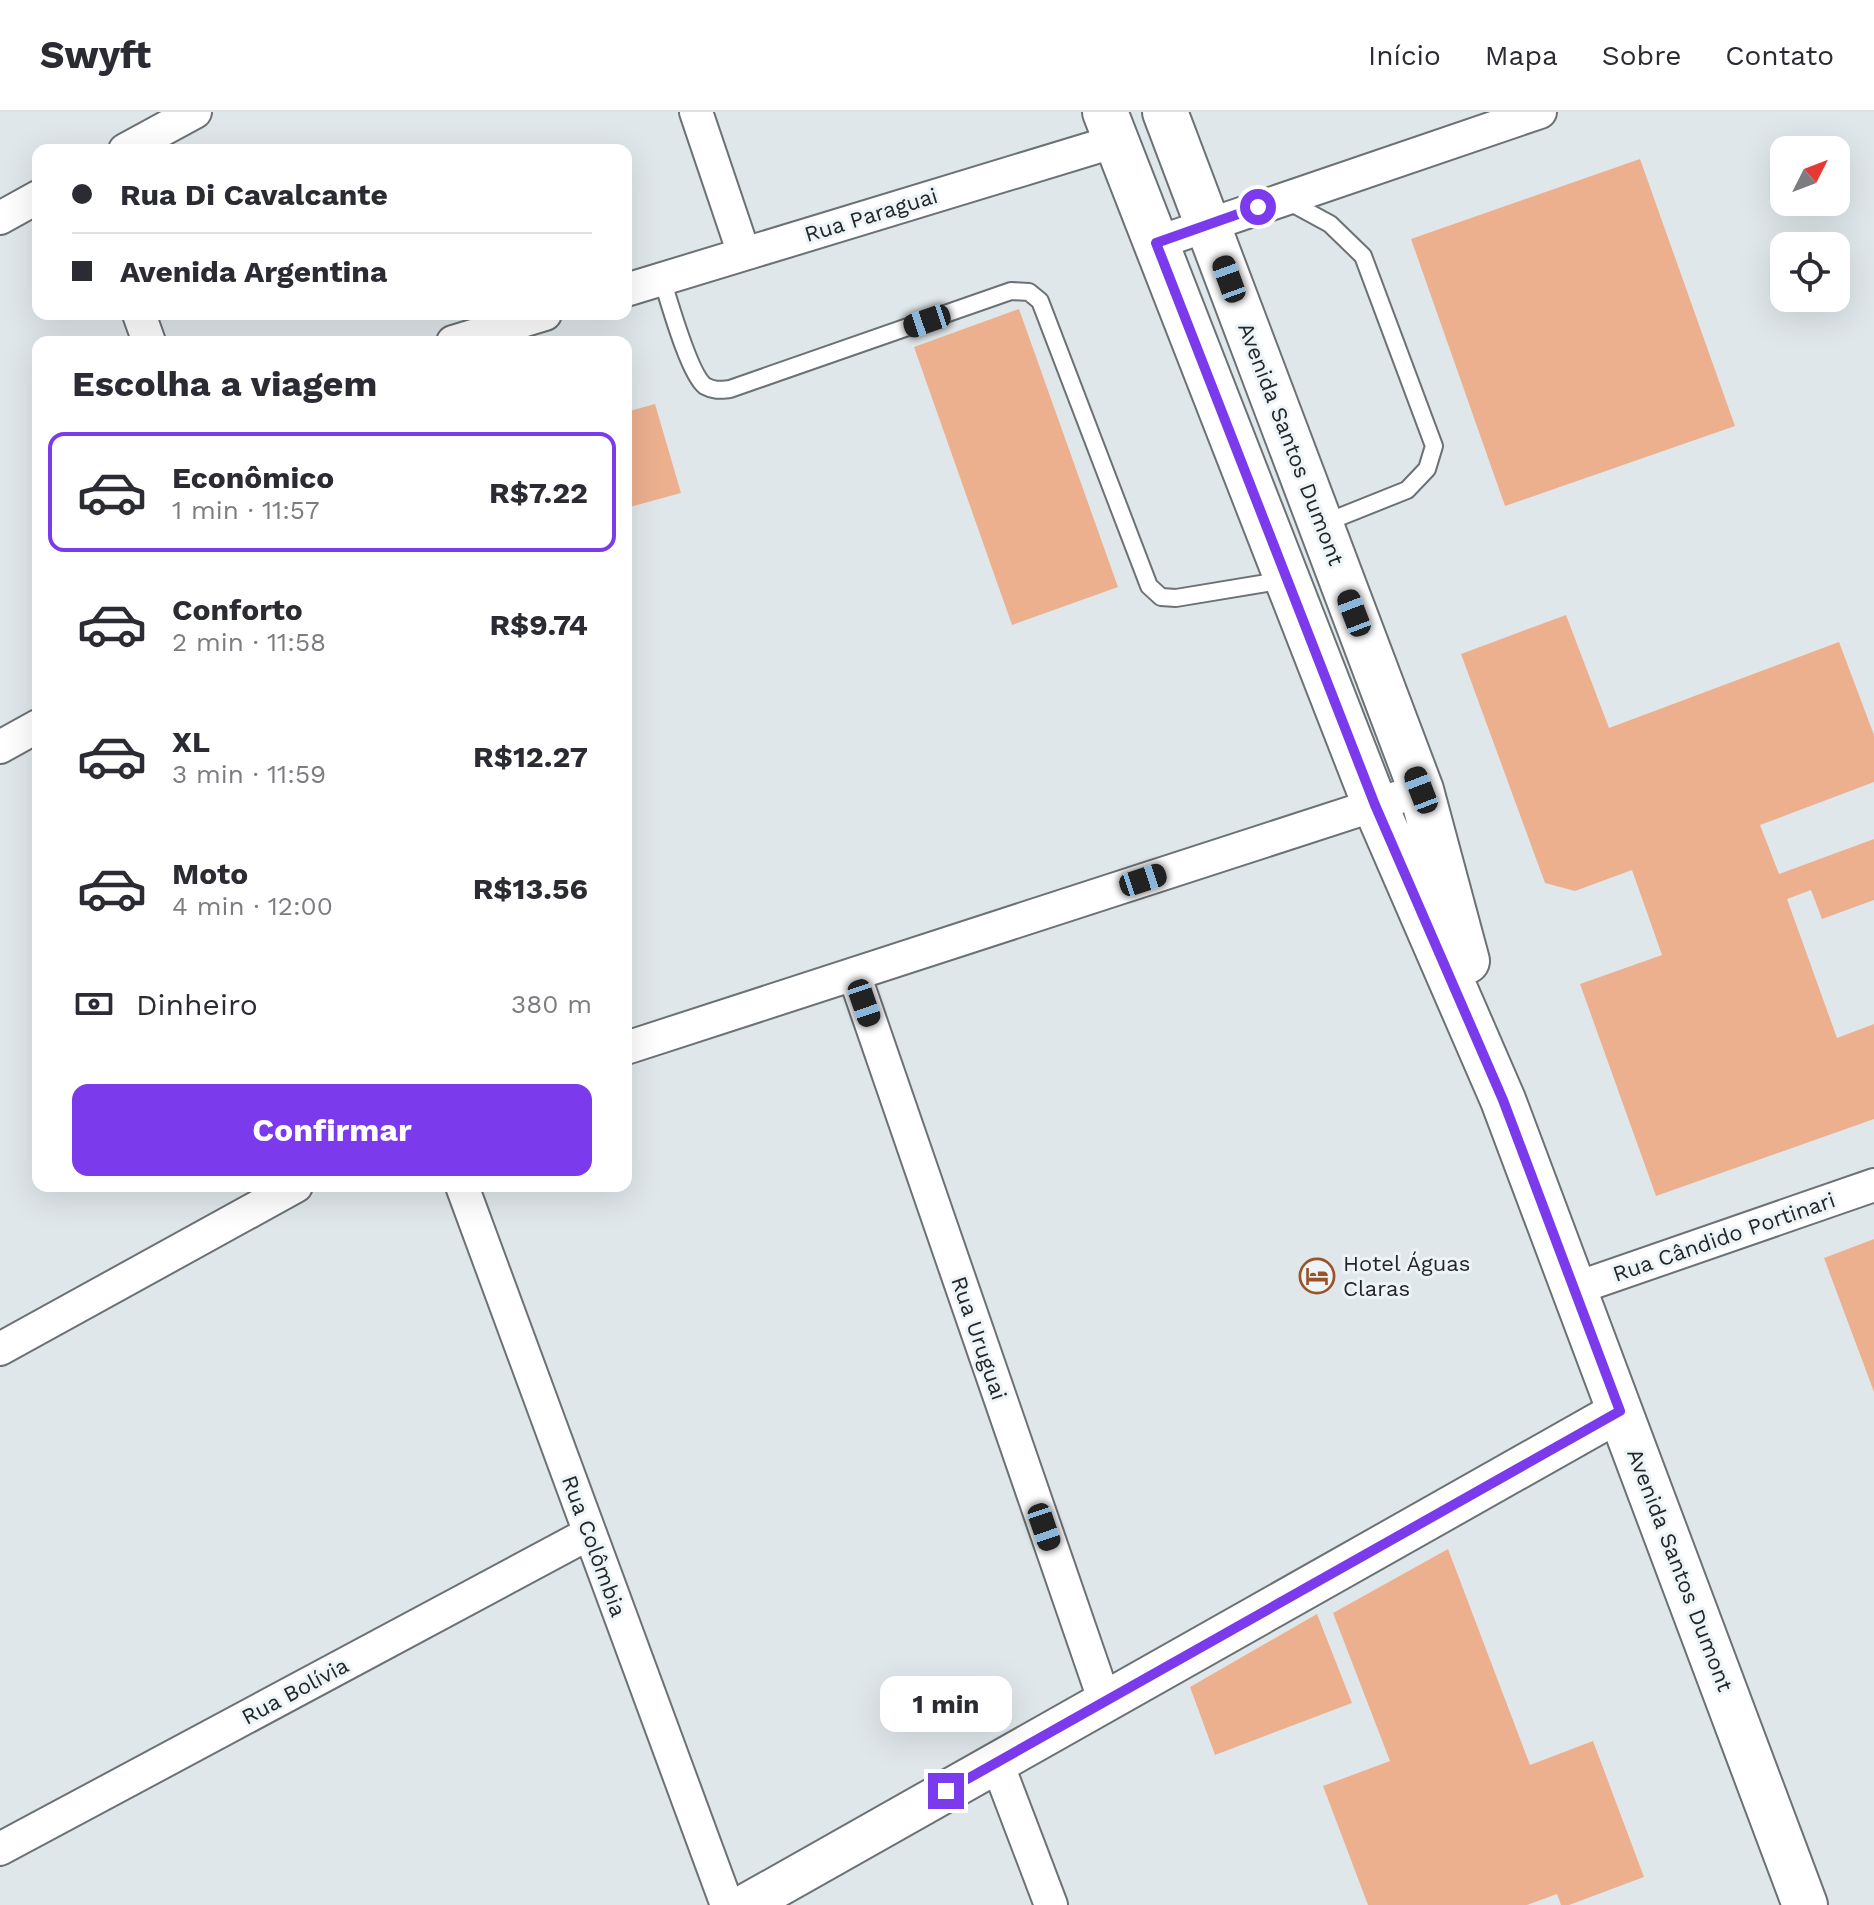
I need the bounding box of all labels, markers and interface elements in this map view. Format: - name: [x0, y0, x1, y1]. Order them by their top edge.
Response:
- text: Swyft: [40, 33, 151, 77]
- text: Início: [1368, 39, 1441, 72]
- text: Mapa: [1485, 39, 1558, 72]
- text: Sobre: [1602, 39, 1681, 72]
- text: Contato: [1725, 39, 1834, 72]
- north arrow: [1770, 136, 1850, 216]
- map controls: [1770, 136, 1850, 312]
- text: Rua Di Cavalcante: [120, 177, 388, 212]
- street label: Rua Paraguai: [801, 183, 941, 247]
- route start: [1240, 189, 1276, 225]
- button: locate: [1770, 232, 1850, 312]
- car: [1210, 252, 1248, 306]
- text: Avenida Argentina: [120, 254, 387, 289]
- car: [900, 302, 954, 340]
- street label: Avenida Santos Dumont: [1233, 319, 1349, 569]
- text: Escolha a viagem: [72, 363, 377, 405]
- icon: car: [76, 456, 148, 528]
- text: Econômico: [172, 460, 334, 495]
- text: R$7.22: [489, 475, 588, 510]
- text: 1 min · 11:57: [172, 495, 320, 525]
- car: [1334, 586, 1374, 640]
- icon: car: [76, 588, 148, 660]
- text: Conforto: [172, 592, 303, 627]
- text: R$9.74: [489, 607, 588, 642]
- text: 2 min · 11:58: [172, 627, 326, 657]
- icon: car: [76, 720, 148, 792]
- text: XL: [172, 724, 210, 759]
- text: R$12.27: [473, 739, 588, 774]
- text: 3 min · 11:59: [172, 759, 326, 789]
- car: [1401, 763, 1441, 817]
- icon: car: [76, 852, 148, 924]
- text: Moto: [172, 856, 248, 891]
- car: [1116, 861, 1170, 899]
- text: R$13.56: [473, 871, 588, 906]
- text: 4 min · 12:00: [172, 891, 333, 921]
- car: [845, 976, 883, 1030]
- icon: cash: [72, 982, 116, 1026]
- text: Dinheiro: [136, 987, 258, 1022]
- text: 380 m: [511, 989, 592, 1019]
- button: Confirmar: [72, 1084, 592, 1176]
- street label: Rua Cândido Portinari: [1610, 1187, 1838, 1287]
- place label: Hotel Águas Claras: [1343, 1251, 1470, 1301]
- hotel icon: Hotel Águas Claras: [1298, 1257, 1336, 1295]
- street label: Rua Uruguai: [946, 1273, 1012, 1403]
- street label: Avenida Santos Dumont: [1622, 1445, 1738, 1695]
- street label: Rua Colômbia: [557, 1472, 631, 1620]
- car: [1025, 1500, 1063, 1554]
- street label: Rua Bolívia: [237, 1652, 353, 1730]
- callout: 1 min: [880, 1675, 1012, 1731]
- text: 1 min: [913, 1689, 979, 1719]
- route end: [928, 1773, 964, 1809]

